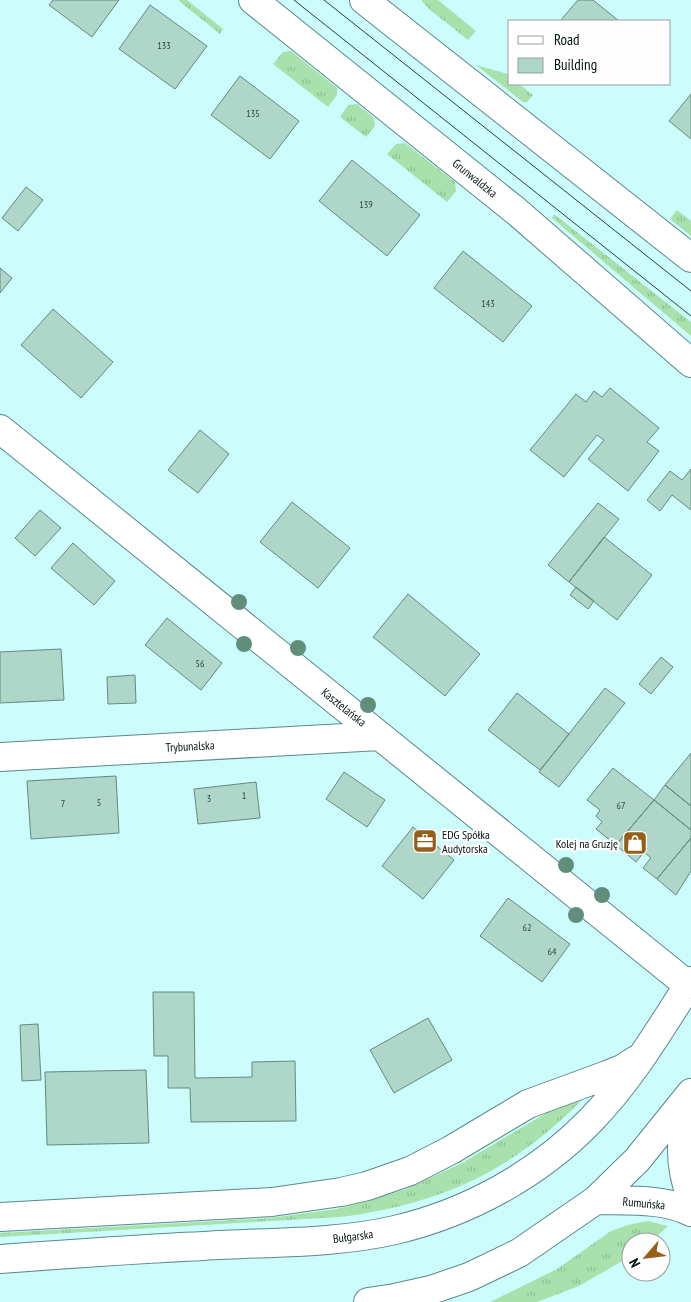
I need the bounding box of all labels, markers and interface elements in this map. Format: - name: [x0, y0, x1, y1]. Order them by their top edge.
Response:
- legend: [508, 20, 671, 85]
- text: Road: [554, 30, 580, 49]
- house number: 133: [157, 39, 171, 52]
- text: Building: [554, 55, 597, 74]
- house number: 135: [246, 107, 260, 120]
- street label: Grunwaldzka: [450, 155, 501, 201]
- house number: 139: [359, 198, 373, 211]
- house number: 143: [481, 297, 495, 310]
- house number: 56: [196, 657, 205, 670]
- street label: Kasztelańska: [319, 684, 370, 730]
- street label: Trybunalska: [165, 737, 215, 755]
- house number: 1: [242, 789, 246, 802]
- house number: 3: [207, 792, 211, 805]
- house number: 5: [97, 796, 101, 809]
- house number: 7: [61, 797, 65, 810]
- house number: 67: [617, 799, 626, 812]
- place label: EDG Spółka Audytorska: [442, 827, 490, 856]
- office icon: EDG Spółka Audytorska: [412, 828, 438, 854]
- shop icon: Kolej na Gruzję: [622, 830, 648, 856]
- place label: Kolej na Gruzję: [556, 836, 618, 851]
- house number: 62: [523, 921, 532, 934]
- house number: 64: [548, 945, 557, 958]
- street label: Rumuńska: [622, 1194, 666, 1212]
- street label: Bułgarska: [332, 1226, 374, 1246]
- north arrow: [621, 1232, 671, 1282]
- text: N: [625, 1256, 644, 1271]

